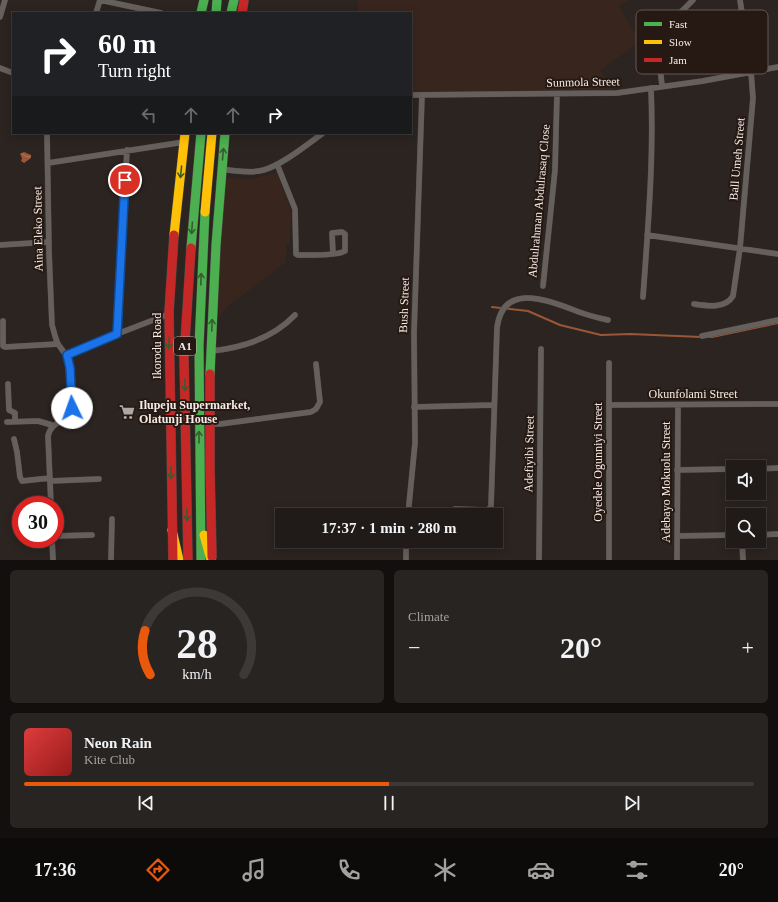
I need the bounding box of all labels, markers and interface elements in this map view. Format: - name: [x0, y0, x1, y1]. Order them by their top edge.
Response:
- legend: [636, 10, 768, 74]
- text: Fast: [669, 18, 687, 30]
- icon: right: [32, 28, 84, 80]
- text: 60 m: [98, 28, 156, 59]
- text: Slow: [669, 36, 692, 48]
- text: Jam: [669, 54, 687, 66]
- text: Turn right: [98, 61, 171, 81]
- street label: Sunmola Street: [546, 74, 621, 90]
- icon: left: [138, 104, 160, 126]
- icon: ahead: [180, 104, 202, 126]
- icon: ahead: [222, 104, 244, 126]
- icon: right: [264, 104, 286, 126]
- street label: Ball Umeh Street: [726, 116, 748, 201]
- street label: Abdulrahman Abdulrasaq Close: [525, 124, 553, 278]
- one-way arrow: [220, 148, 227, 161]
- pin: [108, 163, 142, 197]
- one-way arrow: [177, 165, 185, 178]
- icon: arrive: [114, 169, 136, 191]
- street label: Aina Eleko Street: [30, 186, 46, 272]
- one-way arrow: [189, 221, 196, 234]
- one-way arrow: [197, 273, 205, 286]
- street label: Bush Street: [396, 276, 412, 333]
- street label: Ikorodu Road: [150, 313, 164, 379]
- one-way arrow: [209, 319, 216, 332]
- one-way arrow: [165, 336, 173, 349]
- road number: A1: [174, 337, 196, 355]
- one-way arrow: [181, 378, 189, 391]
- position arrow: [51, 387, 93, 429]
- street label: Okunfolami Street: [649, 387, 738, 401]
- place label: Ilupeju Supermarket, Olatunji House: [139, 398, 250, 426]
- street label: Oyedele Ogunniyi Street: [591, 402, 605, 522]
- supermarket icon: Ilupeju Supermarket, Olatunji House: [118, 403, 136, 421]
- street label: Adefiyibi Street: [521, 415, 537, 493]
- street label: Adebayo Mokuolu Street: [659, 421, 673, 543]
- one-way arrow: [195, 431, 203, 444]
- map controls: [726, 460, 766, 548]
- button: sound: [726, 460, 766, 500]
- one-way arrow: [167, 466, 175, 479]
- speed limit sign: 30: [12, 496, 64, 548]
- one-way arrow: [183, 508, 191, 521]
- button: search: [726, 508, 766, 548]
- text: 17:37 · 1 min · 280 m: [322, 520, 457, 536]
- text: Climate: [408, 609, 449, 624]
- text: 28: [176, 620, 218, 666]
- text: 20°: [560, 631, 602, 664]
- text: −: [408, 635, 420, 660]
- text: +: [742, 635, 754, 660]
- text: km/h: [182, 665, 212, 681]
- text: Neon Rain: [84, 735, 152, 751]
- text: Kite Club: [84, 752, 135, 767]
- icon: previous: [135, 792, 157, 814]
- icon: pause: [378, 792, 400, 814]
- icon: next: [621, 792, 643, 814]
- icon: directions: [144, 856, 172, 884]
- icon: music: [240, 856, 268, 884]
- icon: phone: [335, 856, 363, 884]
- icon: climate: [431, 856, 459, 884]
- icon: car: [527, 856, 555, 884]
- icon: filters: [623, 856, 651, 884]
- text: 17:36: [34, 860, 76, 880]
- text: 20°: [719, 860, 744, 880]

